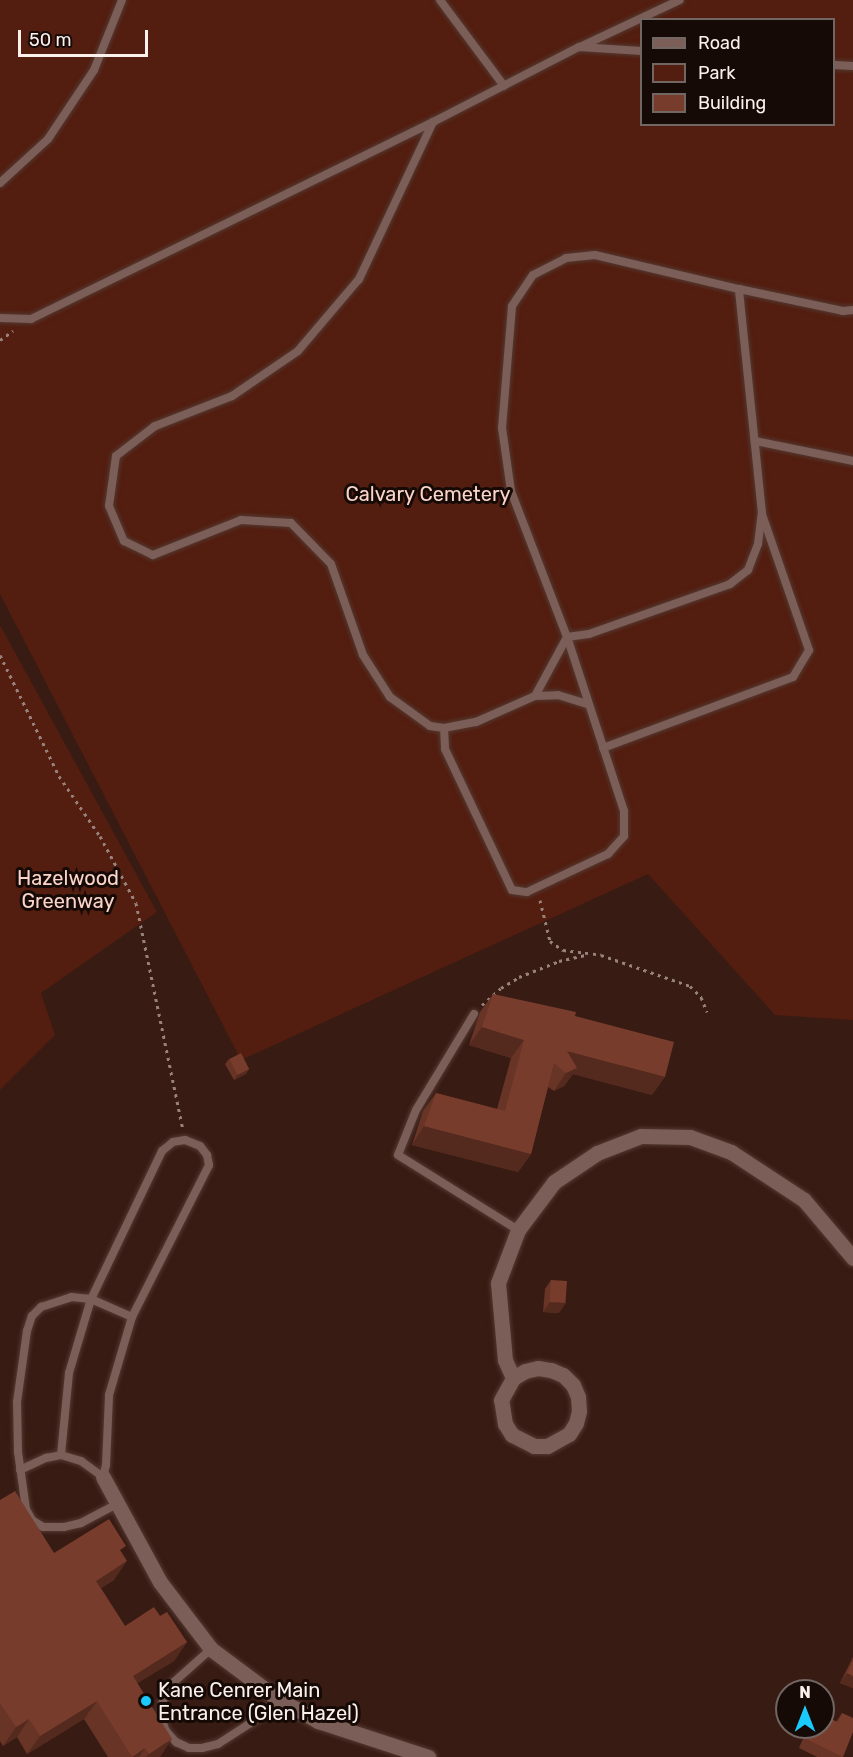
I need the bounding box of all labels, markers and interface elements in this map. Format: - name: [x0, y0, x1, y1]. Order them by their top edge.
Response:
- scale bar: [21, 18, 152, 56]
- legend: [640, 18, 835, 126]
- text: 50 m: [29, 29, 72, 51]
- text: Road: [698, 32, 741, 54]
- text: Park: [698, 62, 735, 84]
- text: Building: [698, 92, 766, 114]
- park label: Calvary Cemetery: [345, 482, 511, 506]
- park label: Hazelwood Greenway: [17, 866, 119, 913]
- place label: Kane Cenrer Main Entrance (Glen Hazel): [158, 1678, 359, 1725]
- north arrow: [775, 1679, 835, 1739]
- text: N: [799, 1683, 811, 1702]
- marker: Kane Cenrer Main Entrance (Glen Hazel): [139, 1694, 153, 1708]

